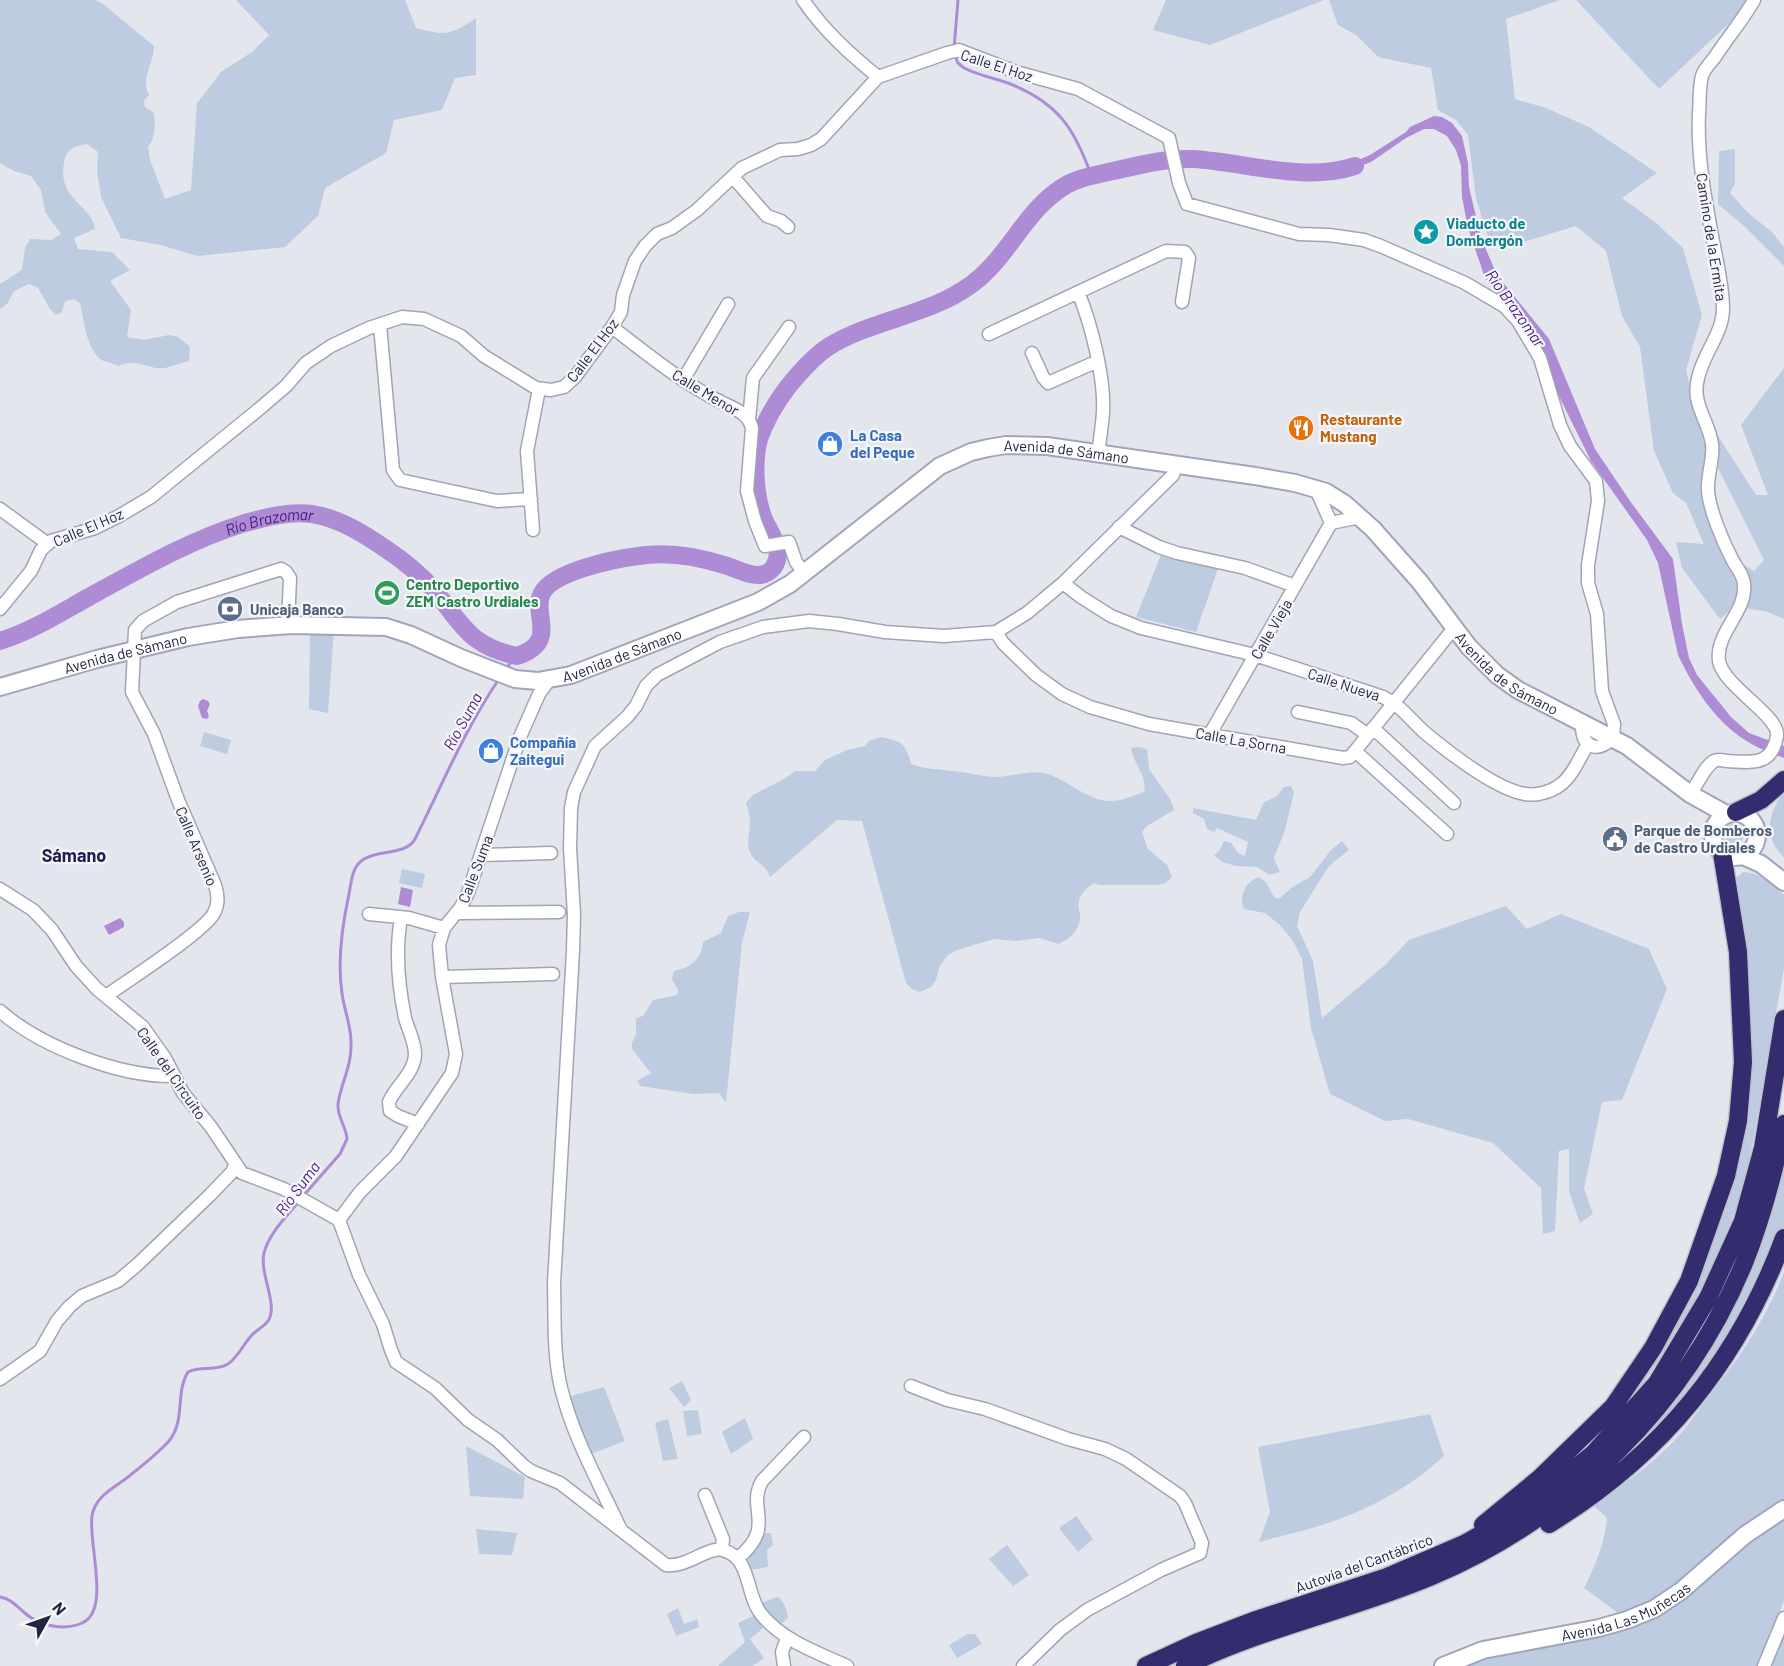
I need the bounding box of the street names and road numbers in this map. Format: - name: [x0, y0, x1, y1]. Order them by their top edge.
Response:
- street label: Calle El Hoz: [959, 45, 1036, 85]
- street label: Camino de la Ermita: [1693, 172, 1731, 302]
- street label: Calle El Hoz: [562, 314, 622, 385]
- street label: Calle Menor: [669, 365, 743, 419]
- street label: Avenida de Sámano: [1003, 436, 1130, 467]
- street label: Calle El Hoz: [50, 504, 126, 550]
- street label: Calle Vieja: [1247, 596, 1295, 662]
- street label: Avenida de Sámano: [561, 624, 684, 685]
- street label: Avenida de Sámano: [1452, 628, 1561, 718]
- street label: Avenida de Sámano: [62, 629, 189, 677]
- street label: Calle Nueva: [1305, 664, 1383, 704]
- street label: Calle La Sorna: [1194, 723, 1288, 757]
- street label: Calle Arsenio: [172, 804, 222, 888]
- street label: Calle Suma: [454, 832, 496, 906]
- street label: Calle del Circuito: [133, 1023, 211, 1123]
- street label: Autovía del Cantábrico: [1293, 1530, 1435, 1596]
- street label: Avenida Las Muñecas: [1560, 1578, 1694, 1644]

